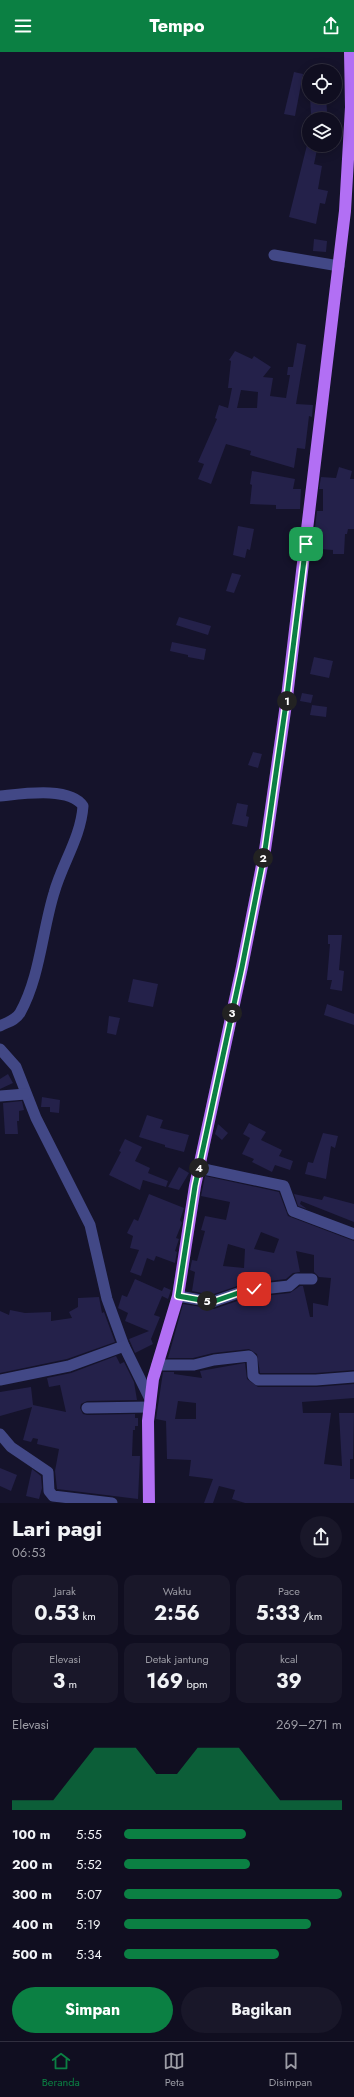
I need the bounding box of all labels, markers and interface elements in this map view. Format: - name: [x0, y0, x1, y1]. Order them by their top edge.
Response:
- text: Tempo: [149, 13, 205, 39]
- icon: menu: [12, 15, 34, 37]
- icon: share: [320, 15, 342, 37]
- map controls: [302, 64, 342, 152]
- button: locate: [302, 64, 342, 104]
- button: layers: [302, 112, 342, 152]
- pin: [289, 527, 323, 561]
- icon: arrive: [295, 533, 317, 555]
- pin: 1: [277, 691, 297, 711]
- text: 1: [284, 693, 290, 709]
- pin: 2: [253, 848, 273, 868]
- text: 2: [259, 850, 267, 866]
- pin: 3: [222, 1003, 242, 1023]
- text: 3: [229, 1005, 235, 1021]
- pin: 4: [189, 1158, 209, 1178]
- text: 4: [195, 1160, 203, 1176]
- pin: [237, 1272, 271, 1306]
- icon: check: [243, 1278, 265, 1300]
- pin: 5: [197, 1291, 217, 1311]
- text: 5: [203, 1293, 211, 1309]
- text: Lari pagi: [12, 1512, 102, 1544]
- button: share: [300, 1516, 342, 1558]
- text: 06:53: [12, 1543, 46, 1562]
- text: Jarak: [54, 1583, 76, 1599]
- text: Waktu: [163, 1583, 191, 1599]
- text: Pace: [278, 1583, 300, 1599]
- text: 0.53: [34, 1599, 79, 1628]
- text: 2:56: [154, 1599, 200, 1628]
- text: 5:33: [256, 1599, 300, 1628]
- text: km: [79, 1608, 96, 1624]
- text: /km: [300, 1608, 322, 1624]
- text: Elevasi: [49, 1651, 81, 1667]
- text: Detak jantung: [145, 1651, 209, 1667]
- text: kcal: [280, 1651, 298, 1667]
- text: 3: [53, 1667, 65, 1696]
- text: 169: [146, 1667, 183, 1696]
- text: 39: [276, 1667, 302, 1696]
- text: m: [65, 1676, 77, 1692]
- text: bpm: [183, 1676, 208, 1692]
- text: Elevasi: [12, 1715, 49, 1734]
- text: 269–271 m: [276, 1715, 342, 1734]
- text: 100 m: [12, 1825, 50, 1844]
- text: 5:55: [76, 1825, 102, 1844]
- text: 200 m: [12, 1855, 52, 1874]
- text: 5:52: [76, 1855, 102, 1874]
- text: 300 m: [12, 1885, 52, 1904]
- text: 5:07: [76, 1885, 102, 1904]
- text: 400 m: [12, 1915, 53, 1934]
- text: 5:19: [76, 1915, 101, 1934]
- text: 500 m: [12, 1945, 52, 1964]
- text: 5:34: [76, 1945, 102, 1964]
- button: Simpan: [12, 1987, 173, 2033]
- button: Bagikan: [181, 1987, 342, 2033]
- tab: Beranda: [42, 2050, 80, 2090]
- tab: Peta: [163, 2050, 185, 2090]
- tab: Disimpan: [269, 2050, 312, 2090]

